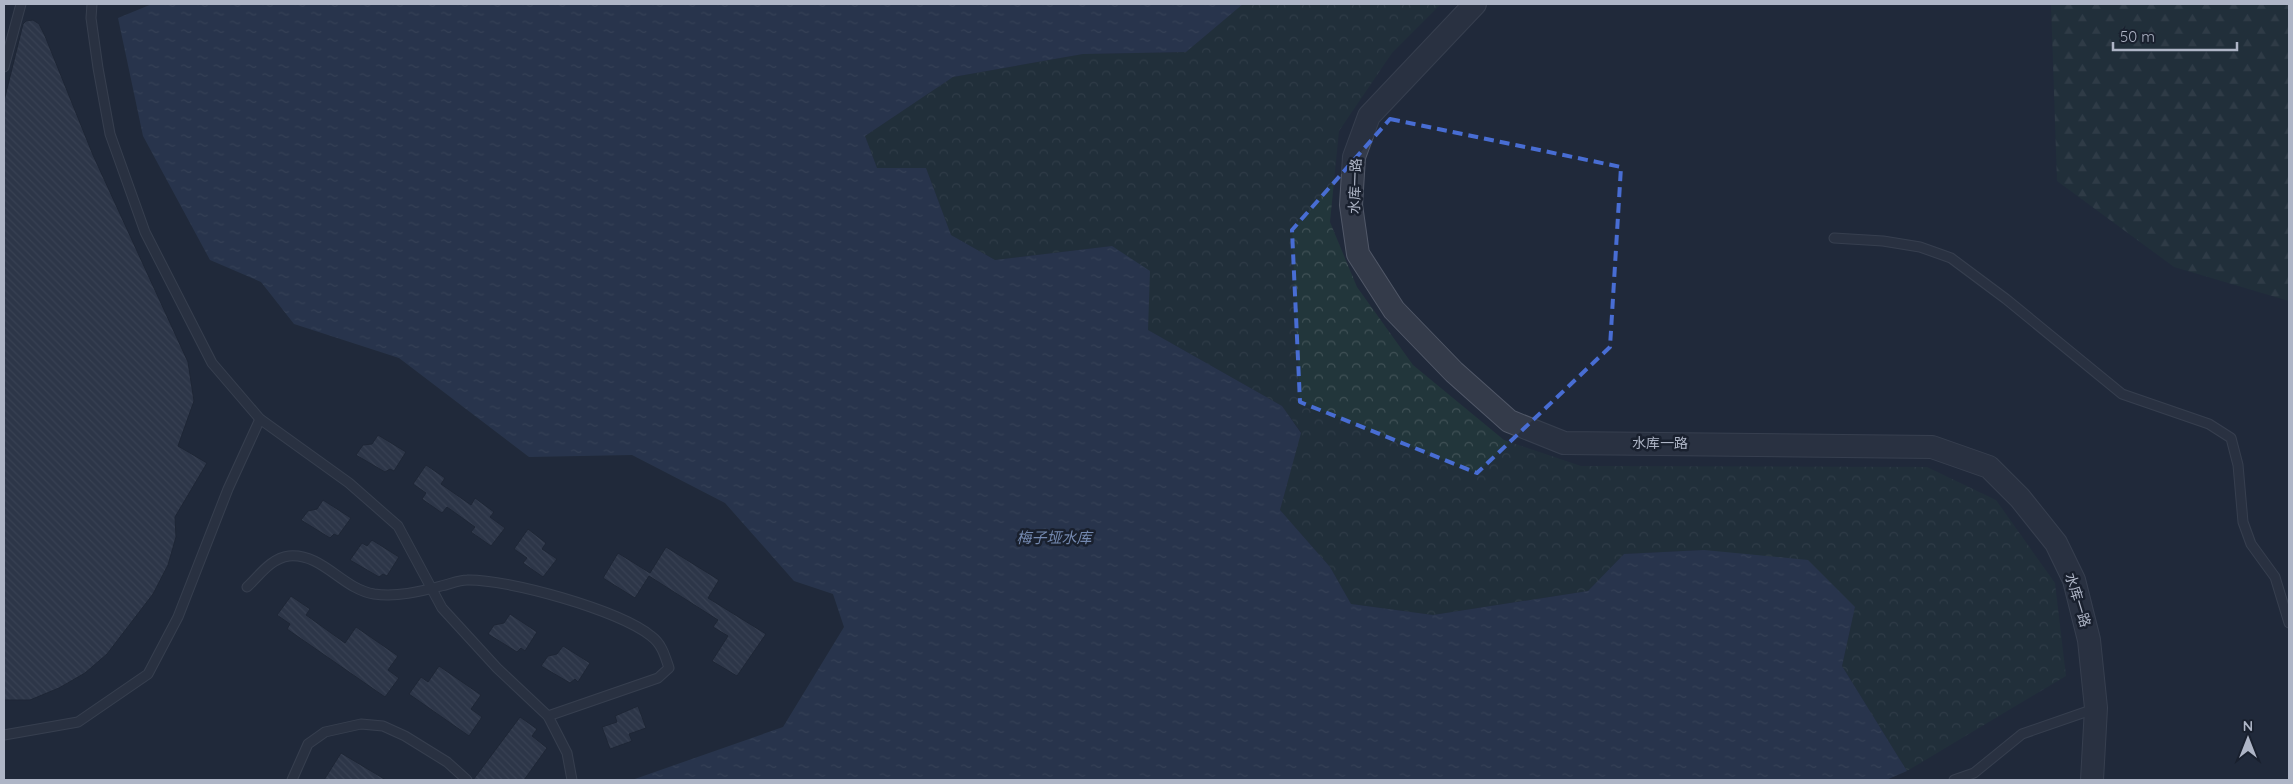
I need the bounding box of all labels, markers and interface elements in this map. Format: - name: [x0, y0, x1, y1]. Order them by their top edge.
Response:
- scale bar: [2113, 20, 2237, 52]
- text: 50 m: [2120, 27, 2155, 46]
- street label: 水库一路: [1345, 158, 1365, 214]
- street label: 水库一路: [1632, 434, 1688, 452]
- water label: 梅子垭水库: [1016, 528, 1094, 547]
- street label: 水库一路: [2061, 571, 2095, 629]
- north arrow: [2223, 714, 2273, 764]
- text: N: [2243, 717, 2253, 735]

